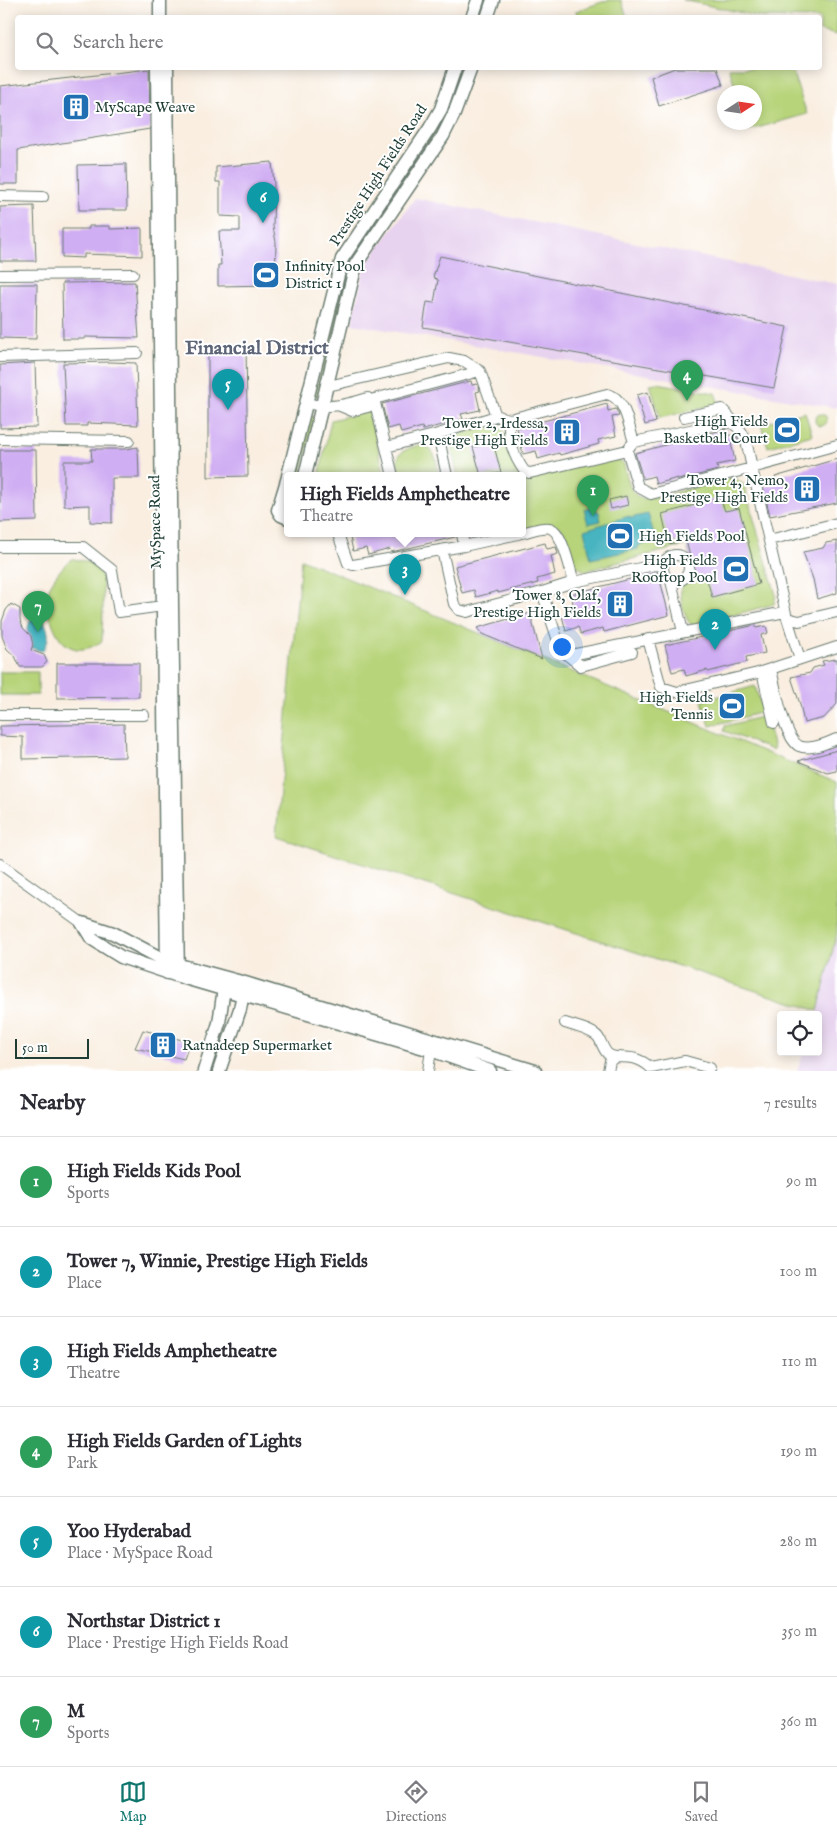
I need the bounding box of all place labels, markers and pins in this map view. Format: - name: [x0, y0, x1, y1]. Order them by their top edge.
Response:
- building icon: MyScape Weave: [61, 92, 91, 122]
- place label: MyScape Weave: [95, 98, 195, 117]
- pin: 6: [247, 182, 279, 223]
- place label: Infinity Pool District 1: [285, 257, 365, 293]
- sports icon: Infinity Pool District 1: [251, 260, 281, 290]
- pin: 4: [671, 360, 703, 401]
- pin: 5: [212, 369, 244, 410]
- place label: High Fields Basketball Court: [663, 412, 768, 448]
- place label: Tower 2, Irdessa, Prestige High Fields: [420, 414, 548, 450]
- sports icon: High Fields Basketball Court: [772, 415, 802, 445]
- building icon: Tower 2, Irdessa, Prestige High Fields: [552, 417, 582, 447]
- place label: Tower 4, Nemo, Prestige High Fields: [660, 471, 788, 507]
- building icon: Tower 4, Nemo, Prestige High Fields: [792, 474, 822, 504]
- pin: 1: [577, 475, 609, 516]
- sports icon: High Fields Pool: [605, 521, 635, 551]
- place label: High Fields Pool: [639, 527, 746, 546]
- place label: High Fields Rooftop Pool: [631, 551, 718, 587]
- pin: 3: [389, 554, 421, 595]
- sports icon: High Fields Rooftop Pool: [721, 554, 751, 584]
- place label: Tower 8, Olaf, Prestige High Fields: [473, 586, 601, 622]
- building icon: Tower 8, Olaf, Prestige High Fields: [605, 589, 635, 619]
- pin: 7: [22, 591, 54, 632]
- pin: 2: [699, 609, 731, 650]
- place label: High Fields Tennis: [639, 688, 713, 724]
- sports icon: High Fields Tennis: [717, 691, 747, 721]
- building icon: Ratnadeep Supermarket: [148, 1030, 178, 1060]
- place label: Ratnadeep Supermarket: [182, 1036, 332, 1055]

